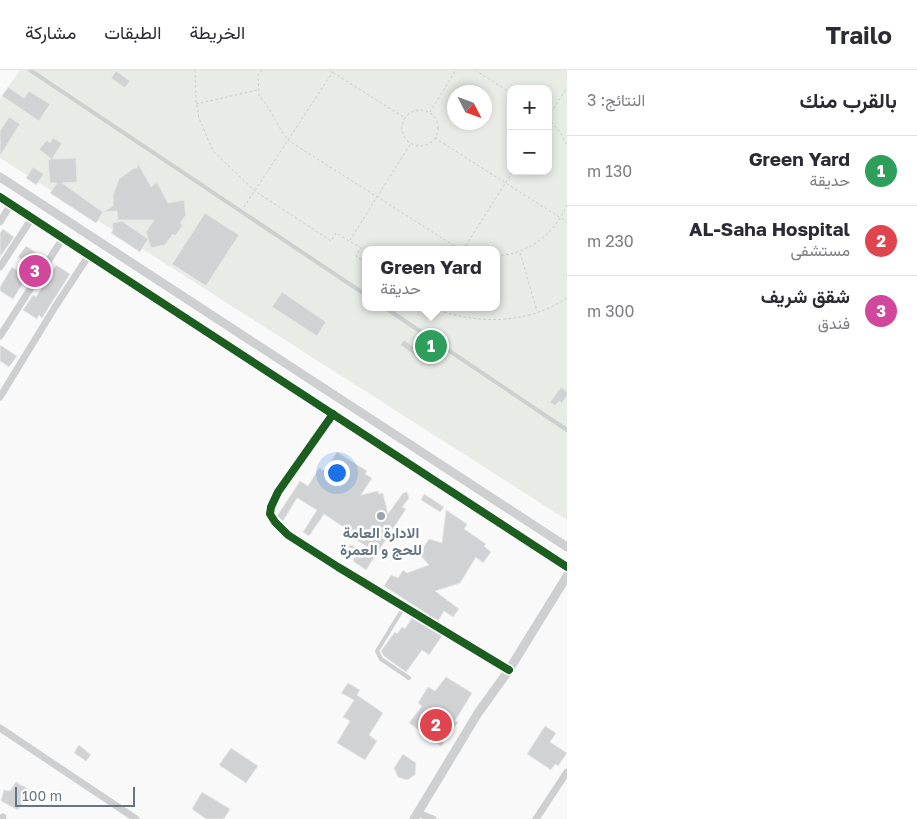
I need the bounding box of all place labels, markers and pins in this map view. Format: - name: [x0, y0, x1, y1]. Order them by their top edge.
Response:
- pin: 3: [19, 252, 51, 290]
- pin: 1: [415, 327, 447, 365]
- marker: الادارة العامة للحج و العمرة: [375, 510, 387, 522]
- place label: الادارة العامة للحج و العمرة: [340, 523, 422, 560]
- pin: 2: [420, 706, 452, 744]

